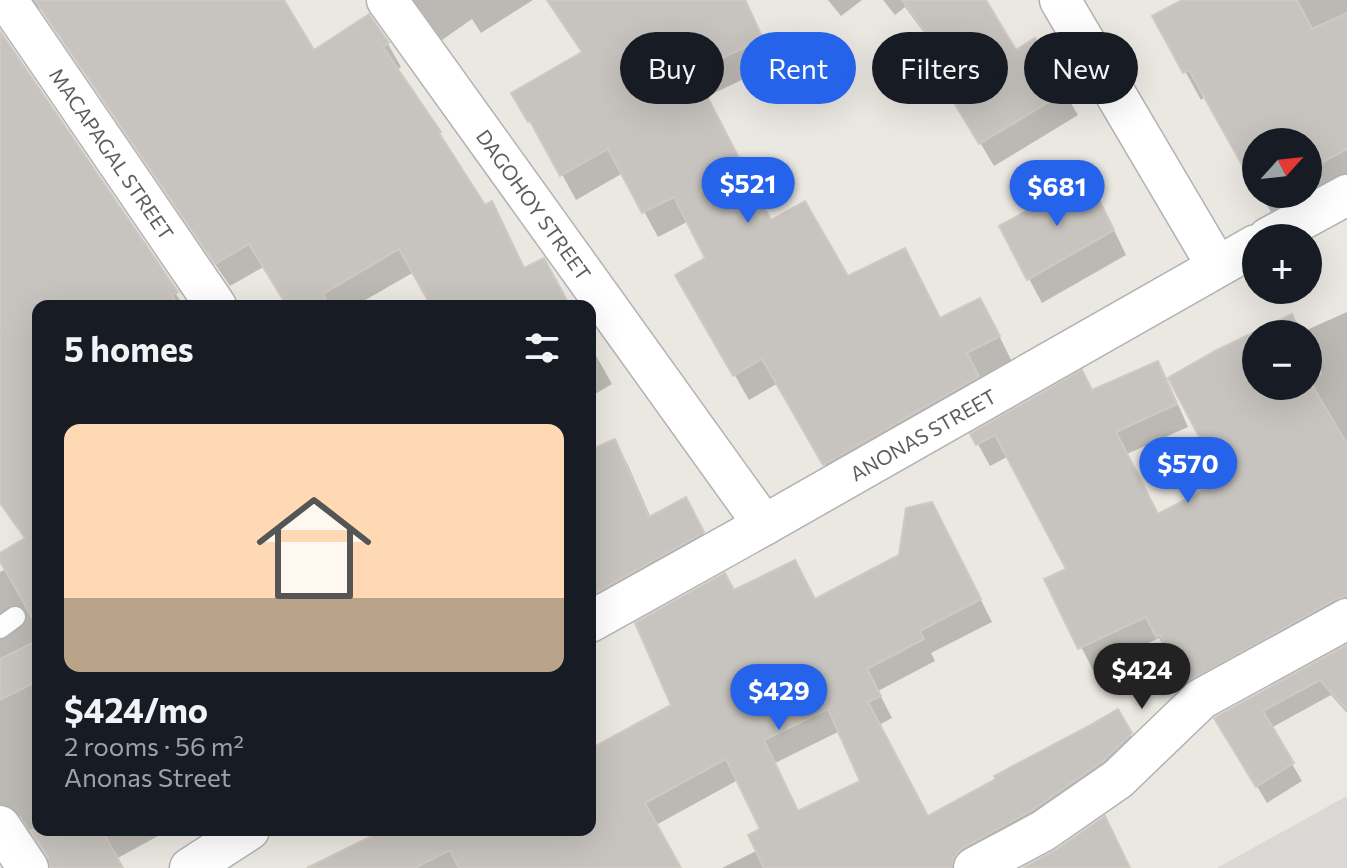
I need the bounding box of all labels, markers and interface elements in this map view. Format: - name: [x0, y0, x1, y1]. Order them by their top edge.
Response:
- chip: Buy: [620, 32, 724, 104]
- chip: Rent: [740, 32, 856, 104]
- chip: Filters: [872, 32, 1008, 104]
- chip: New: [1024, 32, 1138, 104]
- street label: MACAPAGAL STREET: [45, 63, 179, 244]
- street label: DAGOHOY STREET: [472, 125, 596, 285]
- north arrow: [1242, 128, 1322, 208]
- map controls: [1242, 128, 1322, 400]
- pin: $521: [701, 157, 795, 225]
- pin: $681: [1010, 160, 1104, 228]
- text: $521: [720, 167, 776, 198]
- text: $681: [1028, 170, 1086, 201]
- button: +: [1242, 224, 1322, 304]
- button: −: [1242, 320, 1322, 400]
- icon: filters: [520, 326, 564, 370]
- text: 5 homes: [64, 327, 194, 369]
- street label: ANONAS STREET: [846, 384, 1000, 486]
- pin: $570: [1141, 437, 1235, 505]
- text: $570: [1157, 447, 1219, 478]
- icon: home: [242, 476, 386, 620]
- pin: $424: [1095, 643, 1189, 711]
- text: $424: [1111, 653, 1173, 684]
- pin: $429: [732, 664, 826, 732]
- text: $429: [748, 674, 810, 705]
- text: $424/mo: [64, 688, 208, 730]
- text: 2 rooms · 56 m²: [64, 730, 244, 761]
- text: Anonas Street: [64, 761, 231, 792]

